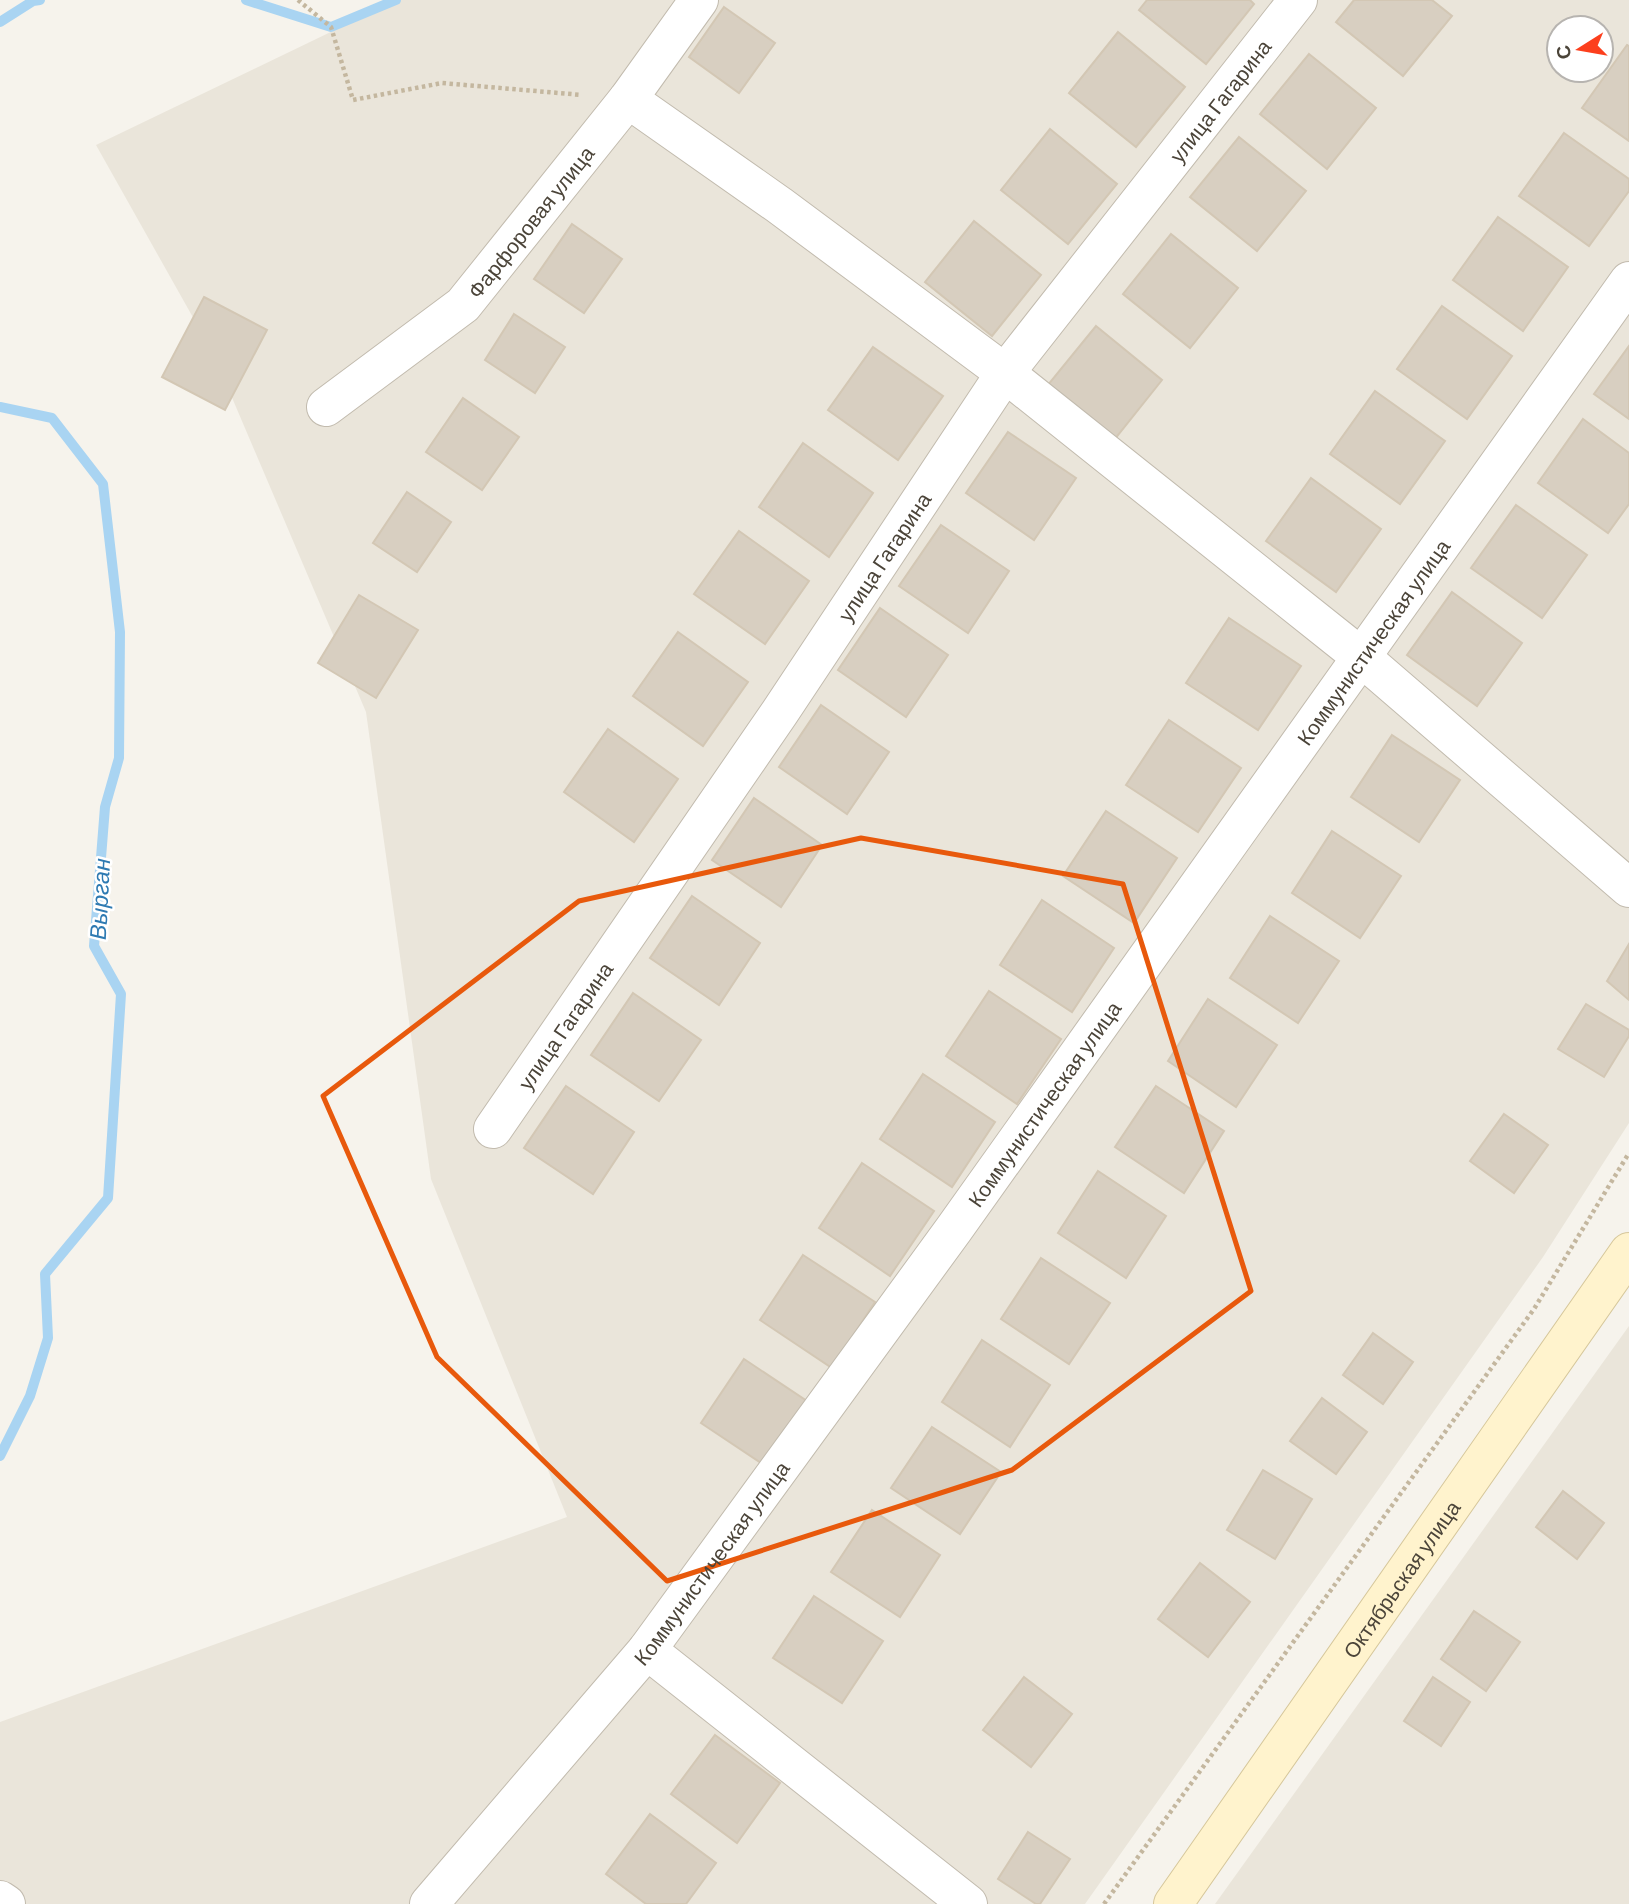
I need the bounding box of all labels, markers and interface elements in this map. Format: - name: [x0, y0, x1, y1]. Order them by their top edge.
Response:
- north arrow: [1545, 14, 1615, 84]
- street label: улица Гагарина: [1163, 33, 1275, 167]
- text: С: [1550, 43, 1575, 61]
- street label: Фарфоровая улица: [462, 140, 599, 302]
- street label: улица Гагарина: [832, 487, 935, 626]
- street label: Коммунистическая улица: [1291, 534, 1454, 749]
- water label: Вырган: [83, 857, 115, 940]
- street label: улица Гагарина: [512, 956, 617, 1094]
- street label: Коммунистическая улица: [962, 995, 1125, 1211]
- street label: Коммунистическая улица: [628, 1455, 794, 1670]
- street label: Октябрьская улица: [1337, 1495, 1464, 1662]

